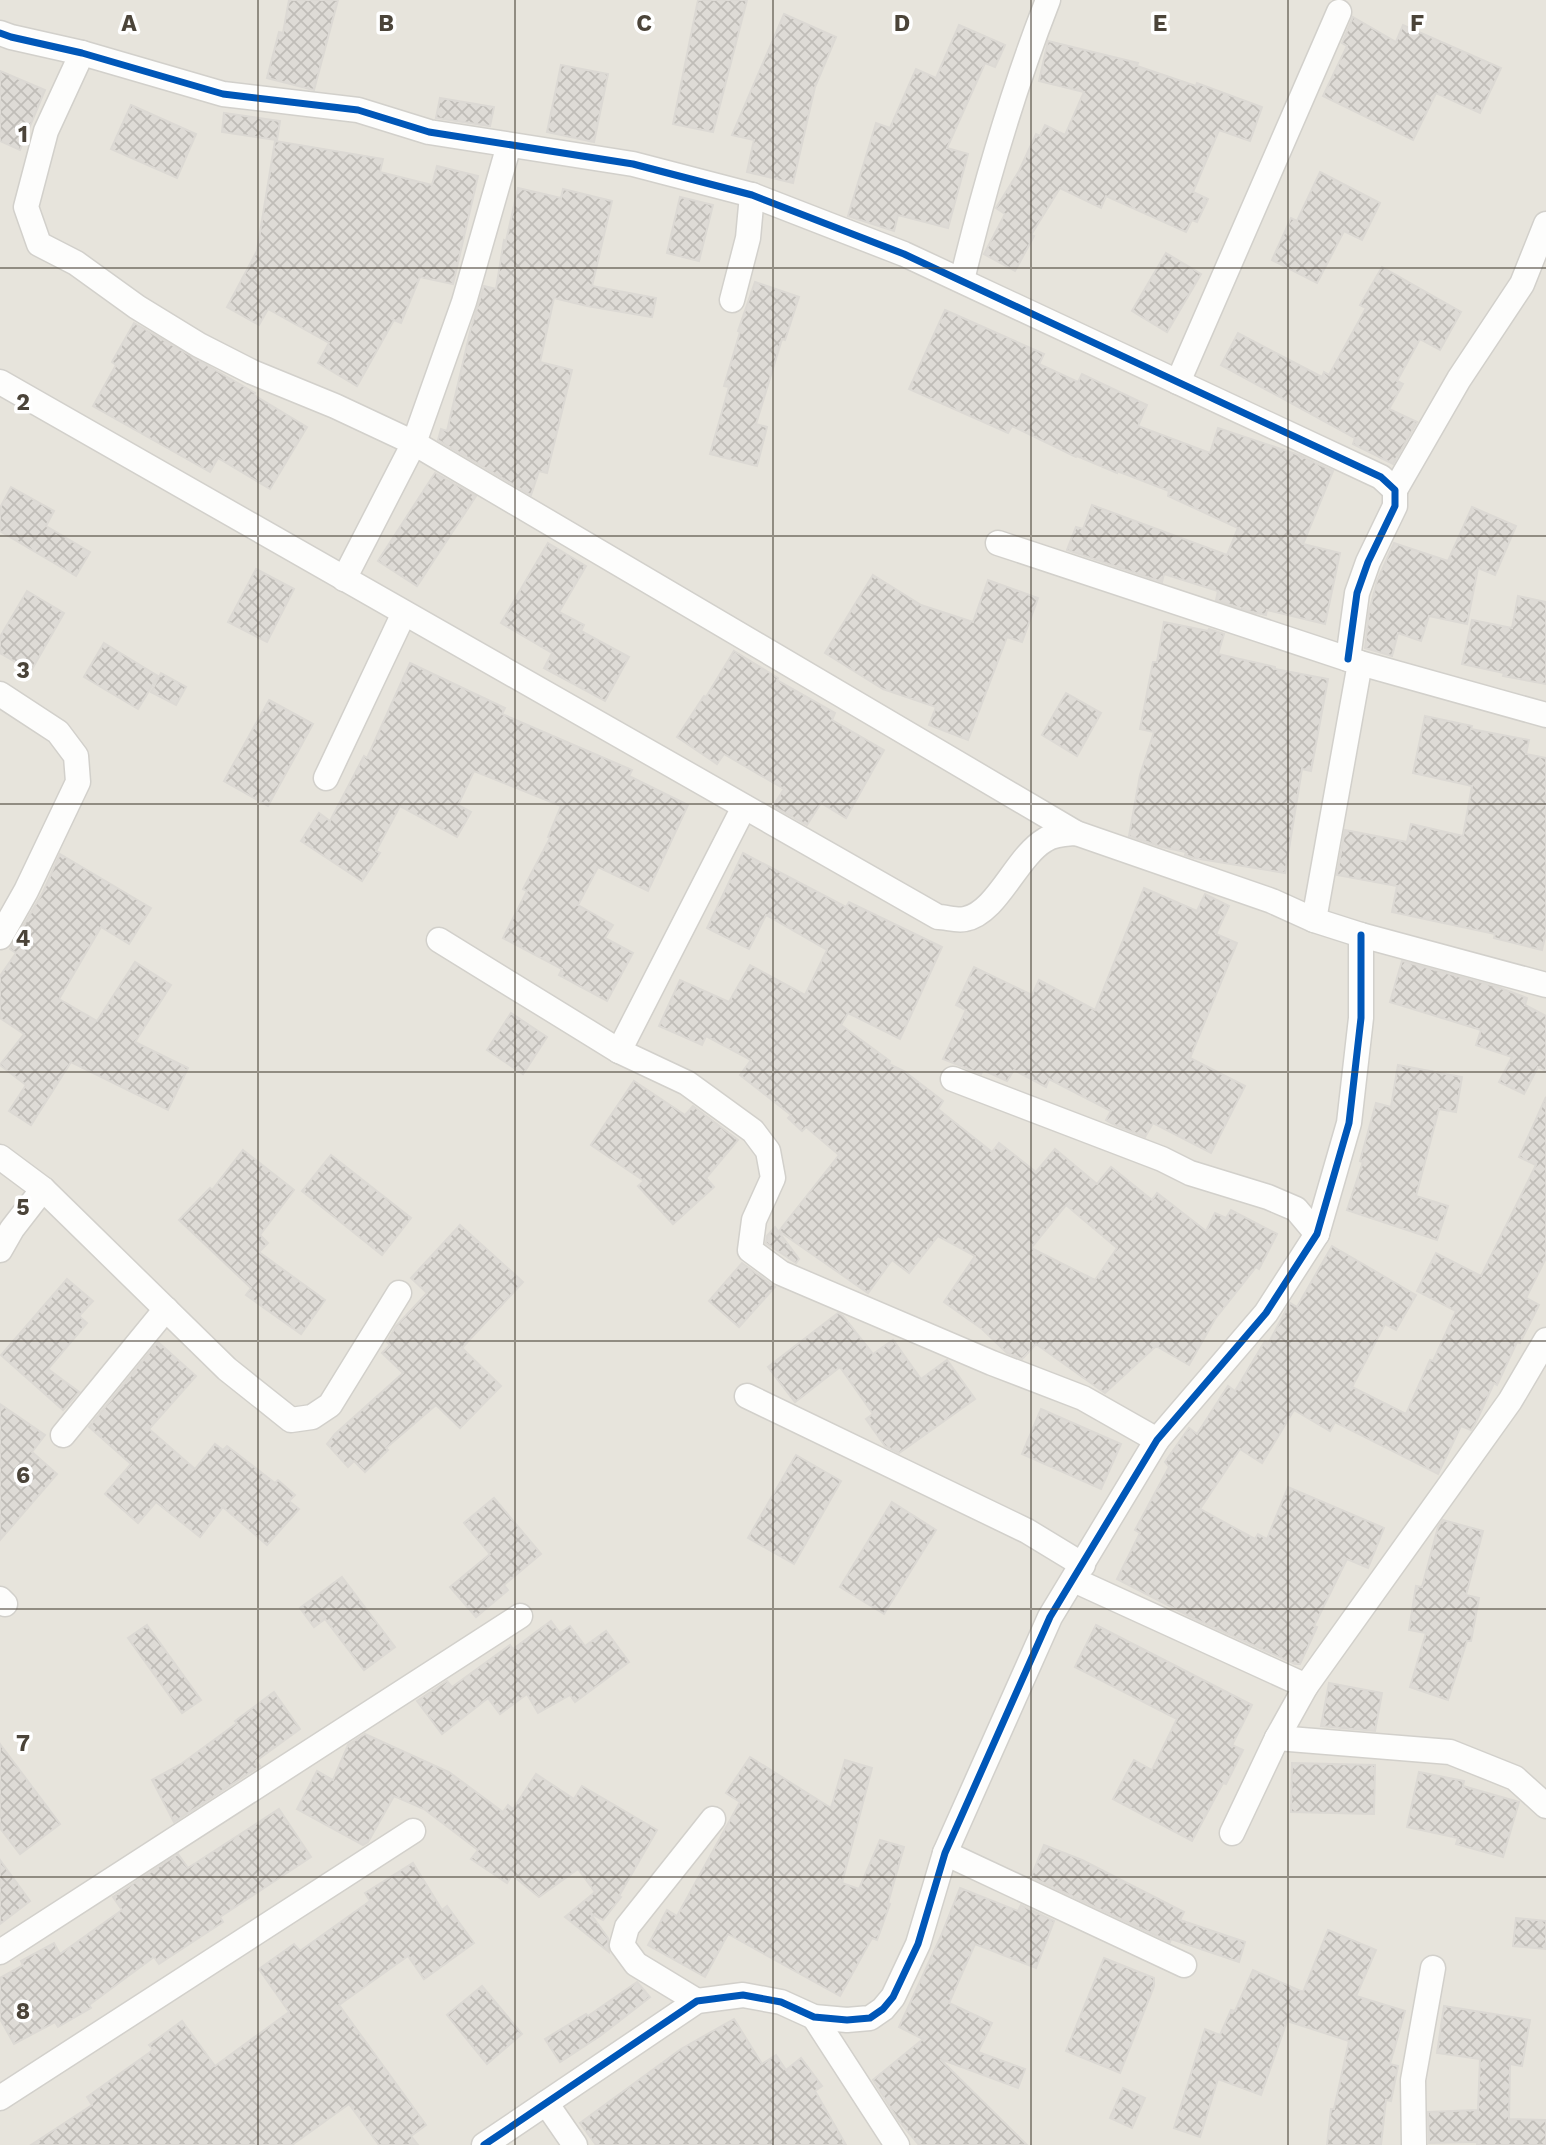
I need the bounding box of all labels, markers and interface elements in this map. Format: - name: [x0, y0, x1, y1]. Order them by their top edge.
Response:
- text: A: [121, 10, 137, 37]
- text: B: [378, 10, 394, 37]
- text: C: [636, 10, 652, 37]
- text: D: [894, 10, 910, 37]
- text: E: [1153, 10, 1167, 37]
- text: F: [1410, 10, 1424, 37]
- text: 1: [18, 121, 28, 148]
- text: 2: [16, 389, 30, 416]
- text: 3: [16, 657, 30, 684]
- text: 4: [16, 925, 31, 952]
- text: 5: [16, 1194, 30, 1221]
- text: 6: [16, 1462, 30, 1489]
- text: 7: [16, 1730, 30, 1757]
- text: 8: [16, 1998, 30, 2025]

